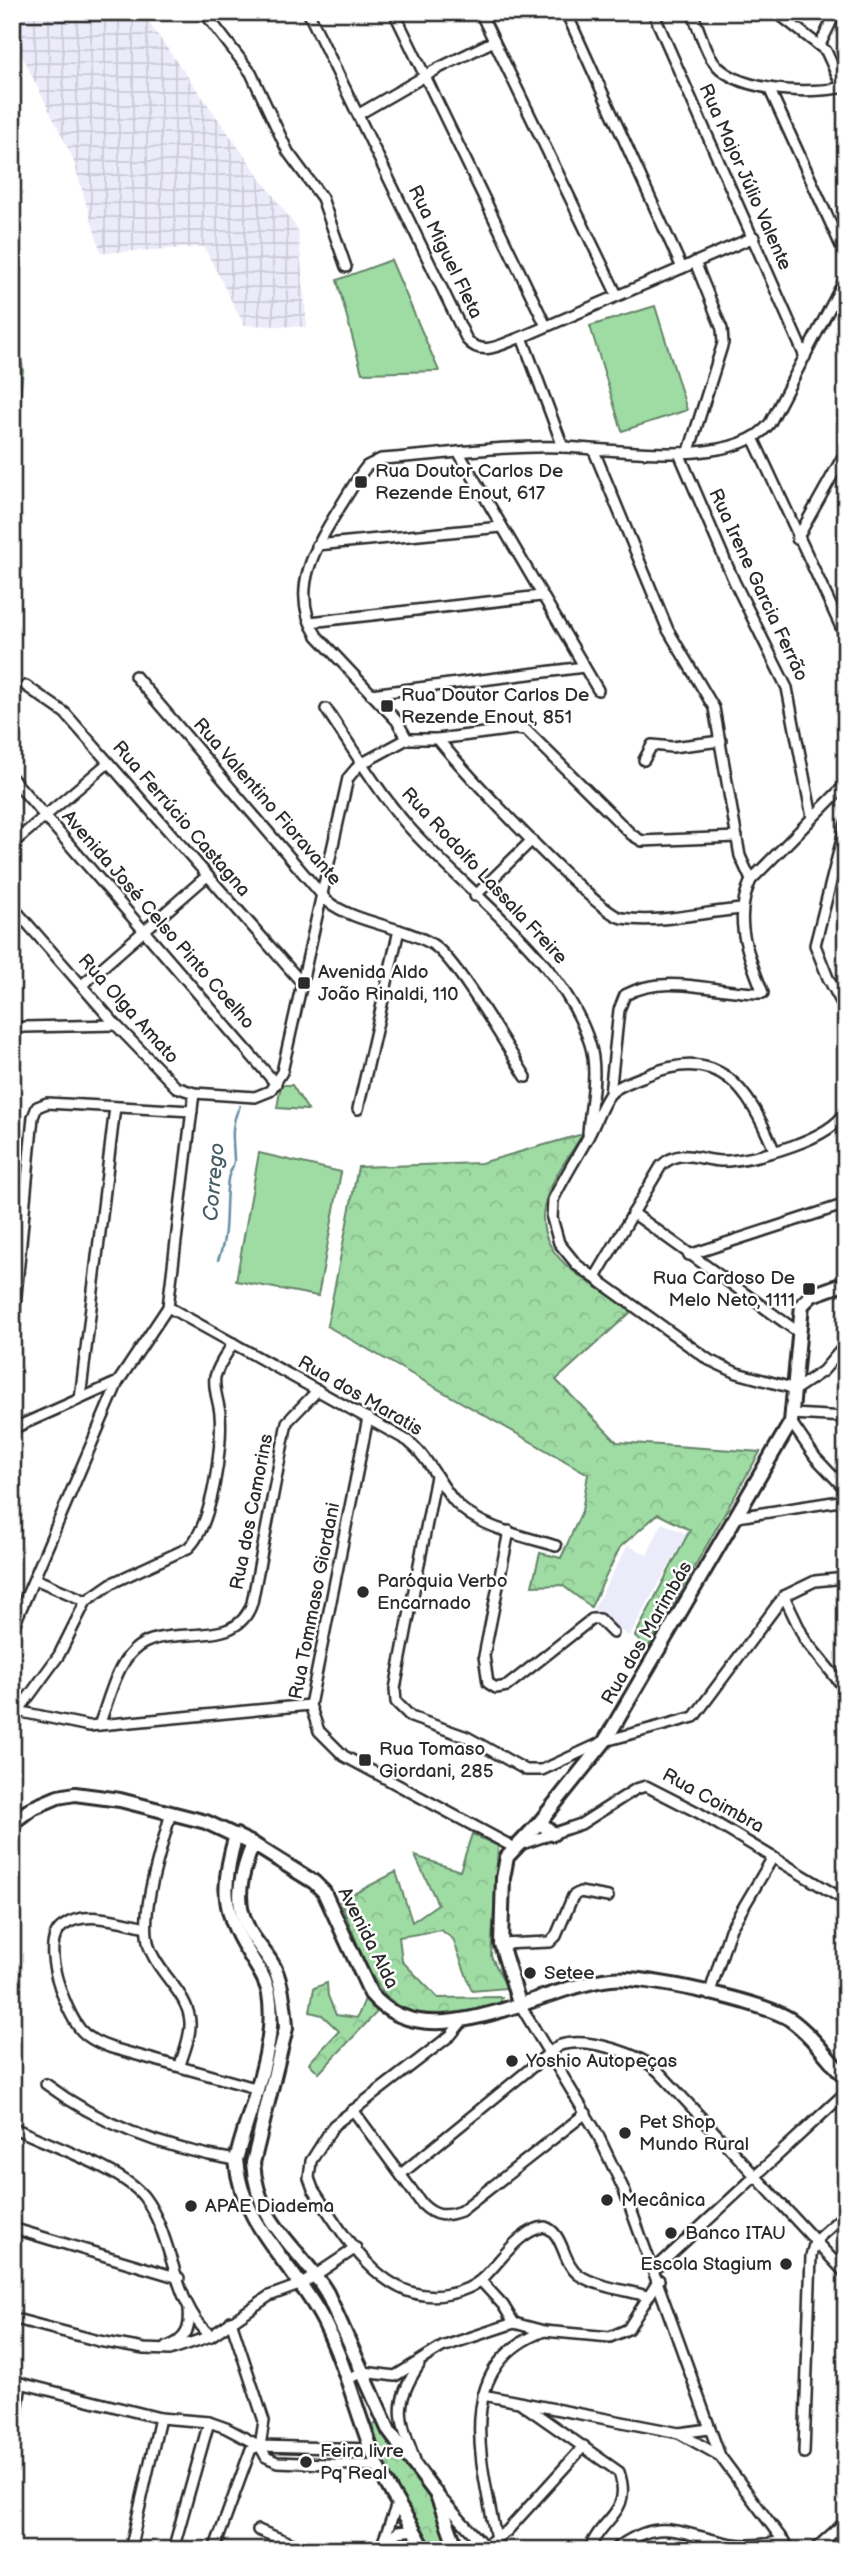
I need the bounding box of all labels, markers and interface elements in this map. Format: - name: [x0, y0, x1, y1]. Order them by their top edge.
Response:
- street label: Rua Major Júlio Valente: [694, 80, 796, 274]
- street label: Rua Miguel Fleta: [403, 181, 487, 323]
- place label: Rua Doutor Carlos De Rezende Enout, 617: [375, 460, 563, 505]
- marker: Rua Doutor Carlos De Rezende Enout, 617: [353, 474, 369, 490]
- street label: Rua Irene Garcia Ferrão: [703, 485, 813, 685]
- place label: Rua Doutor Carlos De Rezende Enout, 851: [401, 684, 589, 729]
- marker: Rua Doutor Carlos De Rezende Enout, 851: [379, 698, 395, 714]
- street label: Rua Valentino Fioravante: [188, 714, 346, 890]
- street label: Rua Ferrúcio Castagna: [107, 736, 255, 902]
- street label: Rua Rodolfo Lassala Freire: [396, 783, 572, 969]
- street label: Avenida José Celso Pinto Coelho: [57, 806, 259, 1034]
- street label: Rua Olga Amato: [73, 949, 183, 1069]
- place label: Avenida Aldo João Rinaldi, 110: [318, 961, 458, 1006]
- marker: Avenida Aldo João Rinaldi, 110: [296, 975, 312, 991]
- water label: Corrego: [198, 1142, 230, 1222]
- place label: Rua Cardoso De Melo Neto, 1111: [652, 1267, 795, 1312]
- marker: Rua Cardoso De Melo Neto, 1111: [801, 1281, 817, 1297]
- street label: Rua dos Maratis: [294, 1351, 426, 1441]
- street label: Rua dos Camorins: [226, 1432, 278, 1592]
- street label: Rua Tommaso Giordani: [285, 1501, 345, 1701]
- street label: Rua dos Marimbás: [597, 1557, 697, 1709]
- place label: Paróquia Verbo Encarnado: [377, 1570, 508, 1615]
- marker: Paróquia Verbo Encarnado: [355, 1584, 371, 1600]
- place label: Rua Tomaso Giordani, 285: [379, 1738, 494, 1783]
- marker: Rua Tomaso Giordani, 285: [357, 1752, 373, 1768]
- street label: Rua Coimbra: [658, 1764, 768, 1838]
- street label: Avenida Alda: [333, 1884, 403, 1992]
- place label: Setee: [544, 1962, 595, 1985]
- marker: Setee: [522, 1965, 538, 1981]
- place label: Yoshio Autopeças: [525, 2050, 677, 2073]
- marker: Yoshio Autopeças: [504, 2053, 520, 2069]
- place label: Pet Shop Mundo Rural: [639, 2111, 749, 2156]
- marker: Pet Shop Mundo Rural: [617, 2125, 633, 2141]
- place label: Mecânica: [621, 2189, 706, 2212]
- marker: Mecânica: [599, 2192, 615, 2208]
- place label: APAE Diadema: [205, 2195, 334, 2218]
- marker: APAE Diadema: [183, 2198, 199, 2214]
- place label: Banco ITAU: [685, 2222, 786, 2245]
- marker: Banco ITAU: [663, 2225, 679, 2241]
- place label: Escola Stagium: [640, 2253, 772, 2276]
- marker: Escola Stagium: [778, 2256, 794, 2272]
- place label: Feira livre Pq Real: [320, 2440, 404, 2485]
- marker: Feira livre Pq Real: [298, 2454, 314, 2470]

